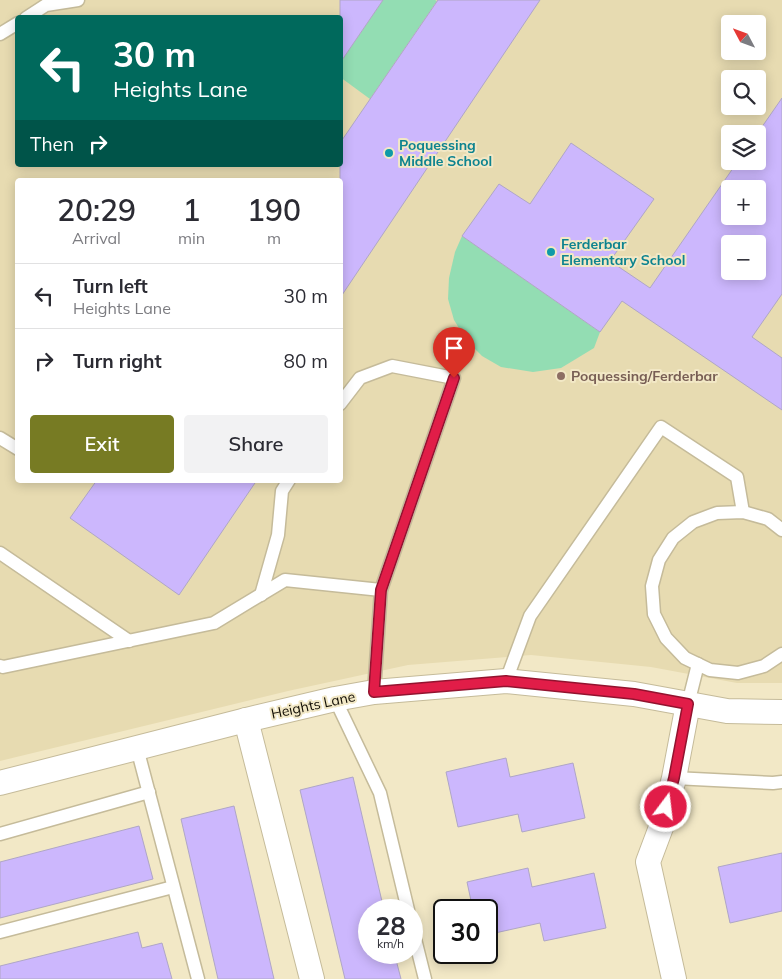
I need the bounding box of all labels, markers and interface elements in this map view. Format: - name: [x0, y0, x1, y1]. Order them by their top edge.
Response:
- north arrow: [721, 15, 766, 60]
- map controls: [721, 15, 766, 280]
- text: 30 m: [113, 32, 196, 76]
- icon: left: [30, 35, 95, 100]
- button: search: [721, 70, 766, 115]
- text: Heights Lane: [113, 75, 248, 103]
- button: layers: [721, 125, 766, 170]
- icon: right: [84, 130, 112, 158]
- text: Then: [30, 132, 74, 156]
- place label: Poquessing Middle School: [399, 136, 492, 170]
- marker: Poquessing Middle School: [383, 147, 395, 159]
- button: +: [721, 180, 766, 225]
- text: 20:29: [57, 191, 136, 229]
- text: 1: [183, 191, 201, 229]
- text: 190: [247, 191, 301, 229]
- text: Arrival: [72, 228, 121, 248]
- text: min: [178, 228, 205, 248]
- text: m: [267, 228, 281, 248]
- place label: Ferderbar Elementary School: [561, 235, 685, 269]
- button: −: [721, 235, 766, 280]
- marker: Ferderbar Elementary School: [545, 246, 557, 258]
- text: Turn left: [73, 274, 148, 298]
- icon: left: [30, 282, 58, 310]
- text: 30 m: [284, 284, 328, 308]
- text: Heights Lane: [73, 298, 171, 318]
- pin: [433, 327, 475, 378]
- icon: arrive: [440, 334, 468, 362]
- icon: right: [30, 347, 58, 375]
- text: Turn right: [73, 349, 162, 373]
- text: 80 m: [284, 349, 328, 373]
- place label: Poquessing/Ferderbar: [571, 367, 718, 385]
- marker: Poquessing/Ferderbar: [555, 370, 567, 382]
- button: Exit: [30, 415, 174, 473]
- button: Share: [184, 415, 328, 473]
- street label: Heights Lane: [269, 687, 357, 723]
- position arrow: [639, 780, 691, 832]
- speed limit sign: 30: [433, 899, 498, 964]
- text: 28: [375, 910, 406, 941]
- text: km/h: [377, 936, 404, 951]

